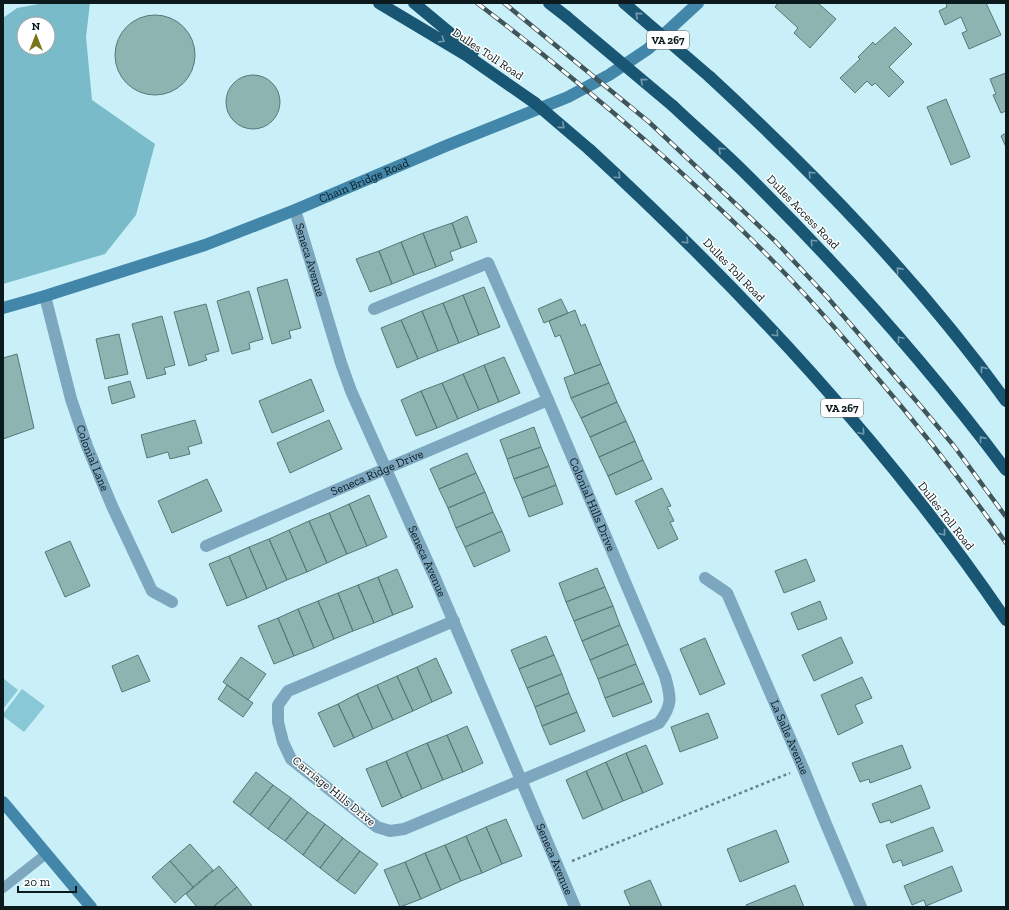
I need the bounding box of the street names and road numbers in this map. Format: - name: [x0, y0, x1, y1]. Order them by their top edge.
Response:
- street label: Dulles Toll Road: [450, 25, 527, 83]
- road number: VA 267: [647, 31, 689, 49]
- street label: Chain Bridge Road: [317, 155, 411, 206]
- street label: Dulles Access Road: [764, 172, 842, 252]
- street label: Seneca Avenue: [292, 221, 328, 299]
- street label: Dulles Toll Road: [700, 235, 768, 305]
- road number: VA 267: [821, 399, 863, 417]
- street label: Colonial Lane: [73, 423, 112, 494]
- street label: Seneca Ridge Drive: [329, 447, 426, 499]
- street label: Colonial Hills Drive: [566, 456, 618, 554]
- street label: Dulles Toll Road: [915, 479, 977, 553]
- street label: Seneca Avenue: [405, 524, 449, 599]
- street label: La Salle Avenue: [767, 698, 812, 777]
- street label: Carriage Hills Drive: [290, 753, 379, 829]
- street label: Seneca Avenue: [533, 821, 576, 897]

